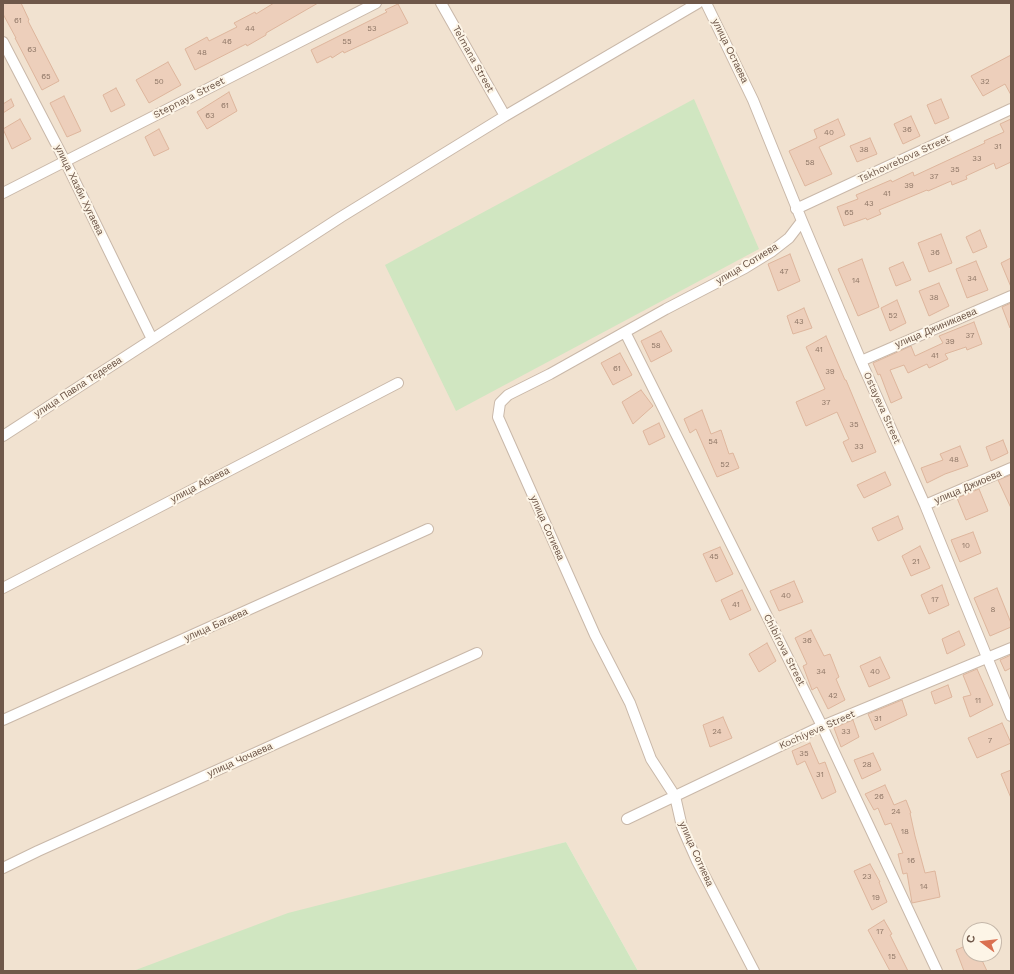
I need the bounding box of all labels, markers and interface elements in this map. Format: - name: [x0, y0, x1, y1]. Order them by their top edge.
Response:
- house number: 61: [14, 16, 22, 26]
- street label: улица Остаева: [709, 17, 751, 85]
- house number: 44: [245, 24, 255, 34]
- house number: 53: [367, 24, 377, 34]
- street label: Telmana Street: [450, 24, 496, 94]
- house number: 46: [222, 37, 232, 47]
- house number: 55: [342, 37, 352, 47]
- house number: 63: [27, 45, 37, 55]
- house number: 48: [197, 48, 207, 58]
- house number: 65: [41, 72, 51, 82]
- street label: Stepnaya Street: [151, 75, 227, 121]
- house number: 50: [154, 77, 164, 87]
- house number: 32: [980, 77, 990, 87]
- house number: 61: [221, 101, 229, 111]
- house number: 63: [205, 111, 215, 121]
- house number: 36: [902, 125, 912, 135]
- house number: 40: [824, 128, 834, 138]
- street label: Tskhovrebova Street: [856, 133, 952, 185]
- house number: 31: [994, 142, 1002, 152]
- street label: улица Хазби Хугаева: [52, 143, 106, 237]
- house number: 38: [859, 145, 869, 155]
- house number: 33: [972, 154, 982, 164]
- house number: 58: [805, 158, 815, 168]
- house number: 35: [950, 165, 960, 175]
- house number: 37: [930, 172, 938, 182]
- house number: 39: [904, 181, 914, 191]
- house number: 41: [883, 189, 891, 199]
- house number: 43: [864, 199, 874, 209]
- house number: 65: [844, 208, 854, 218]
- street label: улица Сотиева: [714, 241, 780, 287]
- house number: 36: [930, 248, 940, 258]
- house number: 47: [780, 267, 788, 277]
- house number: 34: [967, 274, 977, 284]
- house number: 14: [852, 276, 860, 286]
- house number: 38: [929, 293, 939, 303]
- street label: улица Джиникаева: [893, 305, 979, 351]
- house number: 52: [888, 311, 898, 321]
- house number: 43: [794, 317, 804, 327]
- house number: 37: [966, 331, 974, 341]
- house number: 39: [945, 337, 955, 347]
- house number: 58: [651, 341, 661, 351]
- house number: 41: [815, 345, 823, 355]
- house number: 41: [931, 351, 939, 361]
- street label: улица Павла Тедеева: [32, 354, 124, 420]
- house number: 61: [613, 364, 621, 374]
- house number: 39: [825, 367, 835, 377]
- street label: Ostayeva Street: [861, 370, 903, 446]
- house number: 37: [822, 398, 830, 408]
- house number: 35: [849, 420, 859, 430]
- house number: 54: [708, 437, 718, 447]
- house number: 33: [854, 442, 864, 452]
- house number: 48: [949, 455, 959, 465]
- house number: 52: [720, 460, 730, 470]
- street label: улица Абаева: [169, 464, 231, 506]
- street label: улица Джиоева: [933, 467, 1003, 507]
- street label: улица Сотиева: [527, 494, 567, 562]
- house number: 10: [962, 541, 970, 551]
- house number: 45: [709, 552, 719, 562]
- house number: 21: [912, 557, 920, 567]
- house number: 40: [781, 591, 791, 601]
- house number: 17: [931, 595, 939, 605]
- house number: 41: [732, 600, 740, 610]
- house number: 8: [991, 605, 995, 615]
- street label: улица Багаева: [182, 606, 250, 644]
- street label: Chibirova Street: [761, 612, 807, 688]
- house number: 36: [802, 636, 812, 646]
- house number: 34: [816, 667, 826, 677]
- house number: 40: [870, 667, 880, 677]
- house number: 42: [828, 691, 838, 701]
- house number: 11: [975, 696, 981, 706]
- street label: Kochiyeva Street: [777, 708, 857, 752]
- house number: 31: [874, 714, 882, 724]
- house number: 24: [712, 727, 722, 737]
- house number: 33: [841, 727, 851, 737]
- house number: 7: [988, 736, 992, 746]
- street label: улица Чочаева: [206, 740, 274, 780]
- house number: 35: [799, 749, 809, 759]
- house number: 28: [862, 760, 872, 770]
- house number: 31: [816, 770, 824, 780]
- house number: 26: [874, 792, 884, 802]
- house number: 24: [891, 807, 901, 817]
- street label: улица Сотиева: [676, 820, 716, 888]
- house number: 18: [901, 827, 909, 837]
- house number: 16: [907, 856, 915, 866]
- house number: 23: [862, 872, 872, 882]
- house number: 14: [920, 882, 928, 892]
- house number: 19: [872, 893, 880, 903]
- north arrow: [962, 922, 1002, 962]
- house number: 17: [876, 927, 884, 937]
- text: С: [964, 934, 978, 945]
- house number: 15: [888, 952, 896, 962]

